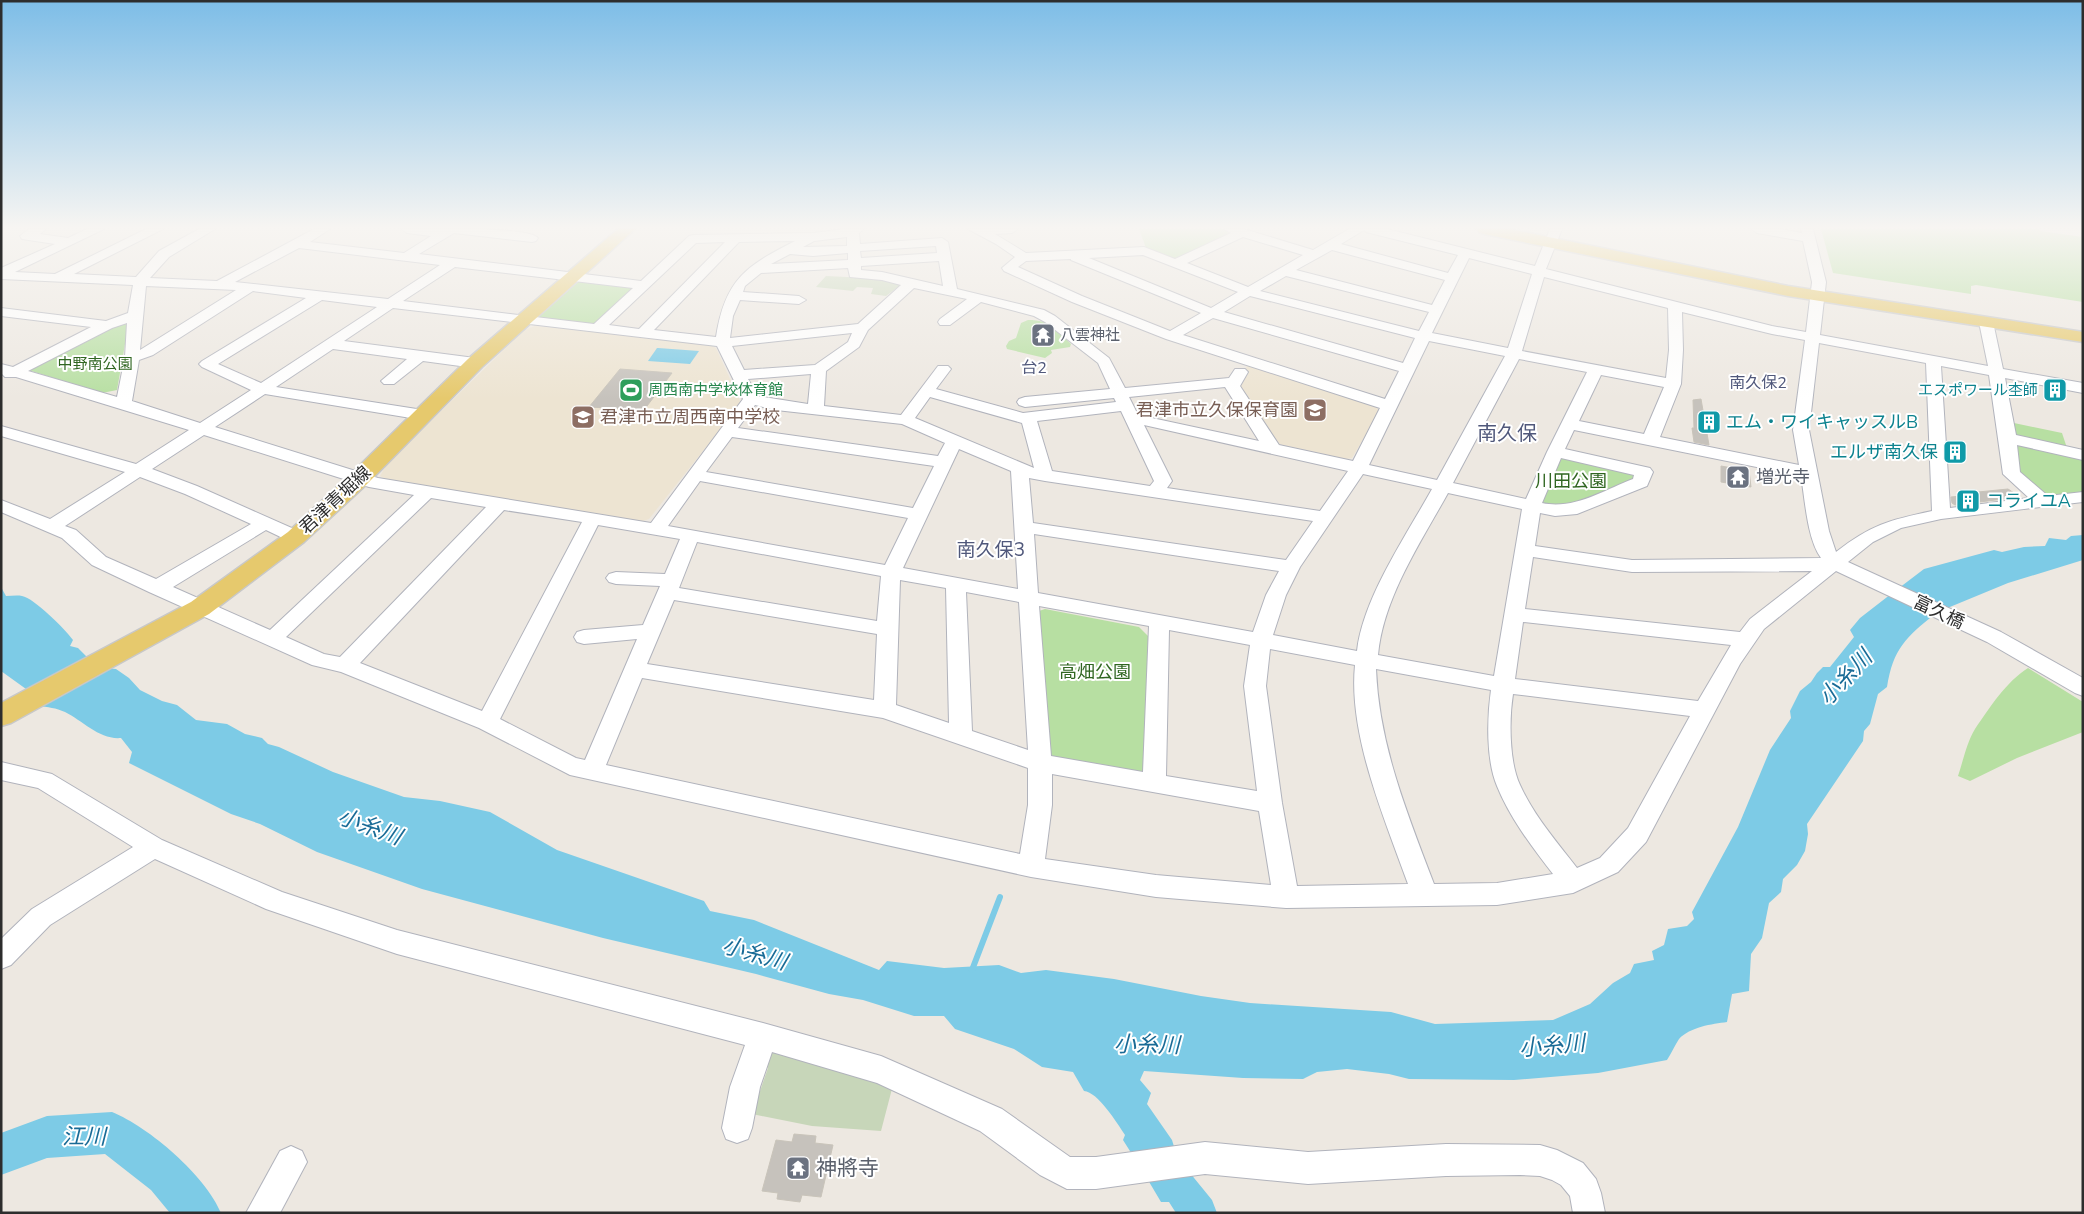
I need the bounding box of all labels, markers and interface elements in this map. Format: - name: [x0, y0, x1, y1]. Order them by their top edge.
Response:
- temple icon: 八雲神社: [1030, 322, 1056, 348]
- place label: 八雲神社: [1060, 325, 1120, 345]
- park label: 中野南公園: [57, 354, 133, 374]
- district label: 台2: [1021, 357, 1047, 379]
- district label: 南久保2: [1729, 372, 1787, 394]
- sports icon: 周西南中学校体育館: [618, 377, 644, 403]
- building icon: エスポワール杢師: [2042, 377, 2068, 403]
- place label: 周西南中学校体育館: [648, 380, 783, 400]
- place label: エスポワール杢師: [1918, 380, 2038, 400]
- school or university icon: 君津市立久保保育園: [1302, 397, 1328, 423]
- place label: 君津市立久保保育園: [1136, 398, 1298, 422]
- school or university icon: 君津市立周西南中学校: [570, 404, 596, 430]
- place label: 君津市立周西南中学校: [600, 405, 780, 429]
- building icon: エム・ワイキャッスルB: [1696, 409, 1722, 435]
- place label: エム・ワイキャッスルB: [1726, 410, 1918, 434]
- district label: 南久保: [1477, 420, 1537, 447]
- building icon: エルザ南久保: [1942, 439, 1968, 465]
- place label: エルザ南久保: [1830, 440, 1938, 464]
- street label: 君津青堀線: [294, 461, 376, 539]
- temple icon: 増光寺: [1725, 464, 1751, 490]
- place label: 増光寺: [1756, 465, 1810, 489]
- park label: 川田公園: [1535, 469, 1607, 493]
- building icon: コライユA: [1955, 488, 1981, 514]
- place label: コライユA: [1986, 489, 2071, 513]
- district label: 南久保3: [957, 537, 1025, 563]
- street label: 富久橋: [1909, 590, 1969, 634]
- water label: 小糸川: [1812, 642, 1881, 712]
- park label: 高畑公園: [1059, 660, 1131, 684]
- water label: 小糸川: [334, 802, 408, 853]
- water label: 小糸川: [719, 930, 792, 978]
- water label: 小糸川: [1518, 1028, 1588, 1064]
- water label: 小糸川: [1114, 1029, 1182, 1061]
- water label: 江川: [62, 1122, 108, 1152]
- place label: 神將寺: [816, 1154, 879, 1182]
- temple icon: 神將寺: [785, 1155, 811, 1181]

